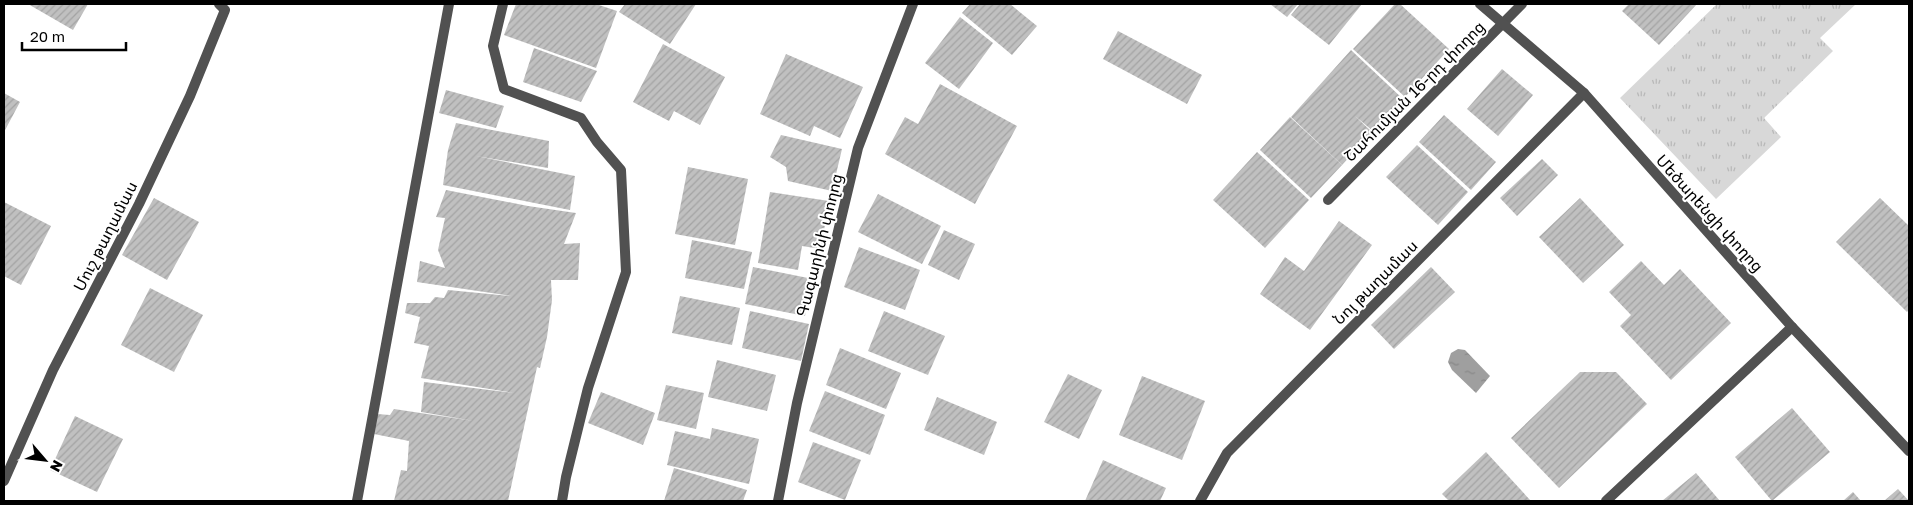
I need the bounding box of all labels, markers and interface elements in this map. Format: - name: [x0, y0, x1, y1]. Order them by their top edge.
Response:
- street label: Շահումյան 16-րդ փողոց: [1339, 16, 1489, 166]
- scale bar: [22, 20, 126, 52]
- text: 20 m: [30, 27, 65, 45]
- street label: Մեծարենցի փողոց: [1652, 150, 1768, 276]
- street label: Գագարինի փողոց: [792, 171, 846, 319]
- street label: Մուշ թաղամաս: [69, 178, 141, 294]
- street label: Նոյ թաղամաս: [1329, 236, 1421, 328]
- north arrow: [20, 435, 70, 485]
- text: N: [47, 458, 67, 475]

